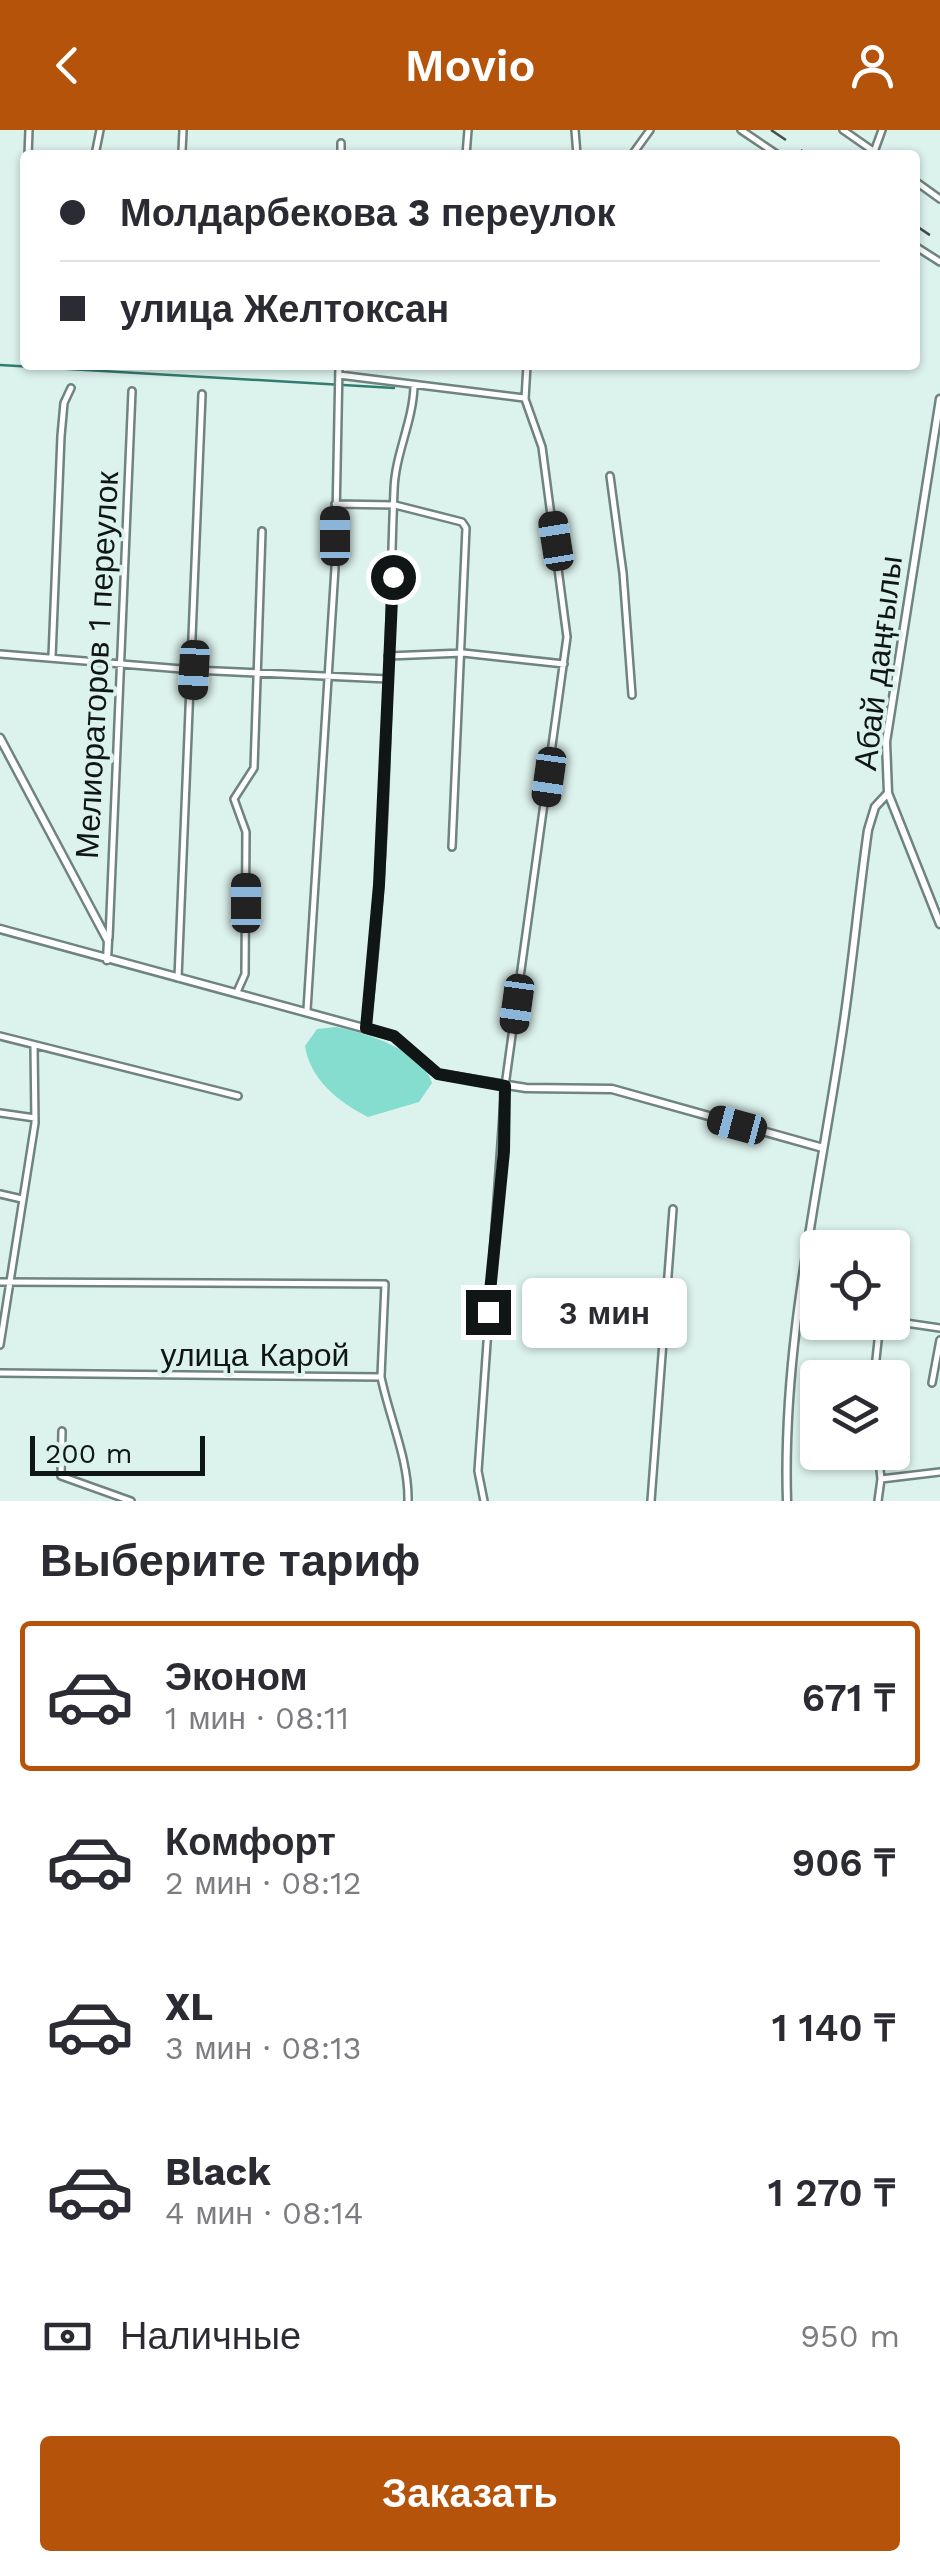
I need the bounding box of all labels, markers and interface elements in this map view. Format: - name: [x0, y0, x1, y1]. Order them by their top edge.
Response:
- icon: back: [40, 38, 95, 93]
- icon: person: [845, 38, 900, 93]
- text: Movio: [405, 39, 535, 92]
- text: Молдарбекова 3 переулок: [120, 191, 616, 235]
- text: улица Желтоксан: [120, 287, 449, 331]
- street label: Мелиораторов 1 переулок: [68, 469, 126, 860]
- car: [320, 506, 350, 566]
- car: [536, 509, 576, 573]
- street label: Абай даңғылы: [846, 553, 910, 773]
- route start: [371, 555, 416, 600]
- car: [177, 639, 211, 701]
- car: [530, 745, 568, 809]
- car: [231, 873, 261, 933]
- car: [498, 972, 536, 1036]
- car: [704, 1103, 770, 1147]
- map controls: [800, 1230, 910, 1470]
- button: locate: [800, 1230, 910, 1340]
- callout: 3 мин: [523, 1277, 688, 1347]
- route end: [466, 1290, 511, 1335]
- text: 3 мин: [559, 1294, 650, 1332]
- street label: улица Карой: [161, 1336, 349, 1374]
- button: layers: [800, 1360, 910, 1470]
- scale bar: [30, 1431, 205, 1476]
- text: 200 m: [45, 1437, 132, 1470]
- text: Выберите тариф: [40, 1534, 420, 1587]
- icon: car: [45, 1651, 135, 1741]
- text: Эконом: [165, 1655, 308, 1699]
- text: 671 ₸: [802, 1676, 895, 1720]
- text: 1 мин · 08:11: [165, 1699, 349, 1737]
- icon: car: [45, 1816, 135, 1906]
- text: Комфорт: [165, 1820, 336, 1864]
- text: 906 ₸: [792, 1841, 895, 1885]
- text: 2 мин · 08:12: [165, 1864, 361, 1902]
- icon: car: [45, 1981, 135, 2071]
- text: XL: [165, 1985, 213, 2029]
- text: 1 140 ₸: [772, 2006, 895, 2050]
- text: 3 мин · 08:13: [165, 2029, 361, 2067]
- icon: car: [45, 2146, 135, 2236]
- text: Black: [165, 2150, 271, 2194]
- text: 1 270 ₸: [768, 2171, 895, 2215]
- text: 4 мин · 08:14: [165, 2194, 363, 2232]
- icon: cash: [40, 2309, 95, 2364]
- text: Наличные: [120, 2314, 301, 2358]
- text: 950 m: [800, 2317, 900, 2355]
- button: Заказать: [40, 2436, 900, 2551]

